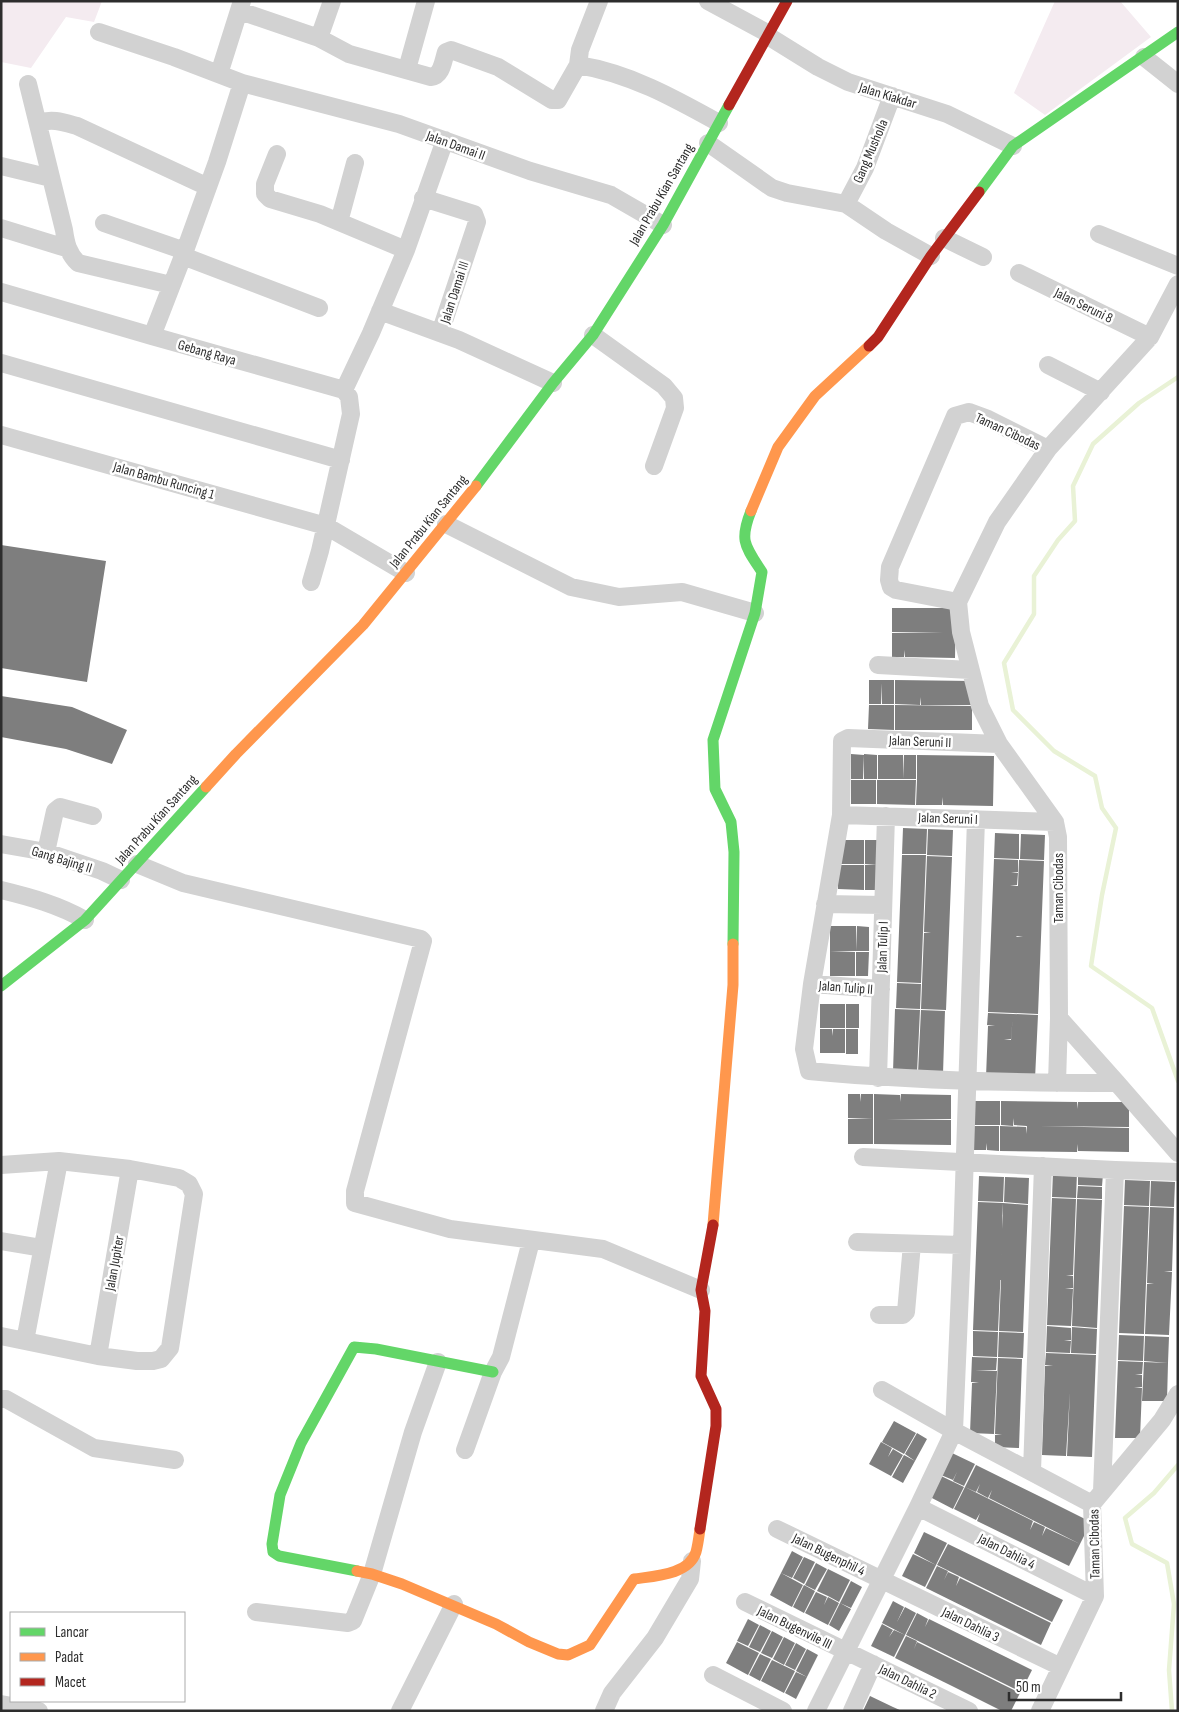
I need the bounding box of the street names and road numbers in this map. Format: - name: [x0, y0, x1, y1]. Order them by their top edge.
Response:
- street label: Jalan Kiakdar: [856, 78, 919, 112]
- street label: Gang Musholla: [849, 117, 892, 186]
- street label: Jalan Damai II: [423, 127, 488, 164]
- street label: Jalan Prabu Kian Santang: [625, 140, 698, 249]
- street label: Jalan Damai III: [436, 259, 473, 326]
- street label: Jalan Seruni 8: [1051, 284, 1116, 327]
- street label: Gebang Raya: [176, 336, 238, 369]
- street label: Taman Cibodas: [972, 409, 1043, 454]
- street label: Jalan Bambu Runcing 1: [110, 458, 216, 503]
- street label: Jalan Prabu Kian Santang: [385, 471, 471, 572]
- street label: Jalan Seruni II: [887, 732, 951, 751]
- street label: Jalan Prabu Kian Santang: [111, 771, 201, 868]
- street label: Jalan Seruni I: [917, 809, 978, 828]
- street label: Gang Bajing II: [30, 842, 94, 877]
- street label: Taman Cibodas: [1050, 853, 1067, 923]
- street label: Jalan Tulip I: [873, 921, 892, 974]
- street label: Jalan Tulip II: [817, 977, 874, 998]
- street label: Jalan Jupiter: [101, 1234, 128, 1293]
- street label: Taman Cibodas: [1085, 1509, 1104, 1579]
- street label: Jalan Bugenphil 4: [789, 1529, 868, 1579]
- street label: Jalan Dahlia 4: [975, 1529, 1038, 1573]
- street label: Jalan Bugenvile III: [754, 1602, 835, 1653]
- street label: Jalan Dahlia 3: [938, 1603, 1002, 1646]
- street label: Jalan Dahlia 2: [876, 1660, 939, 1703]

